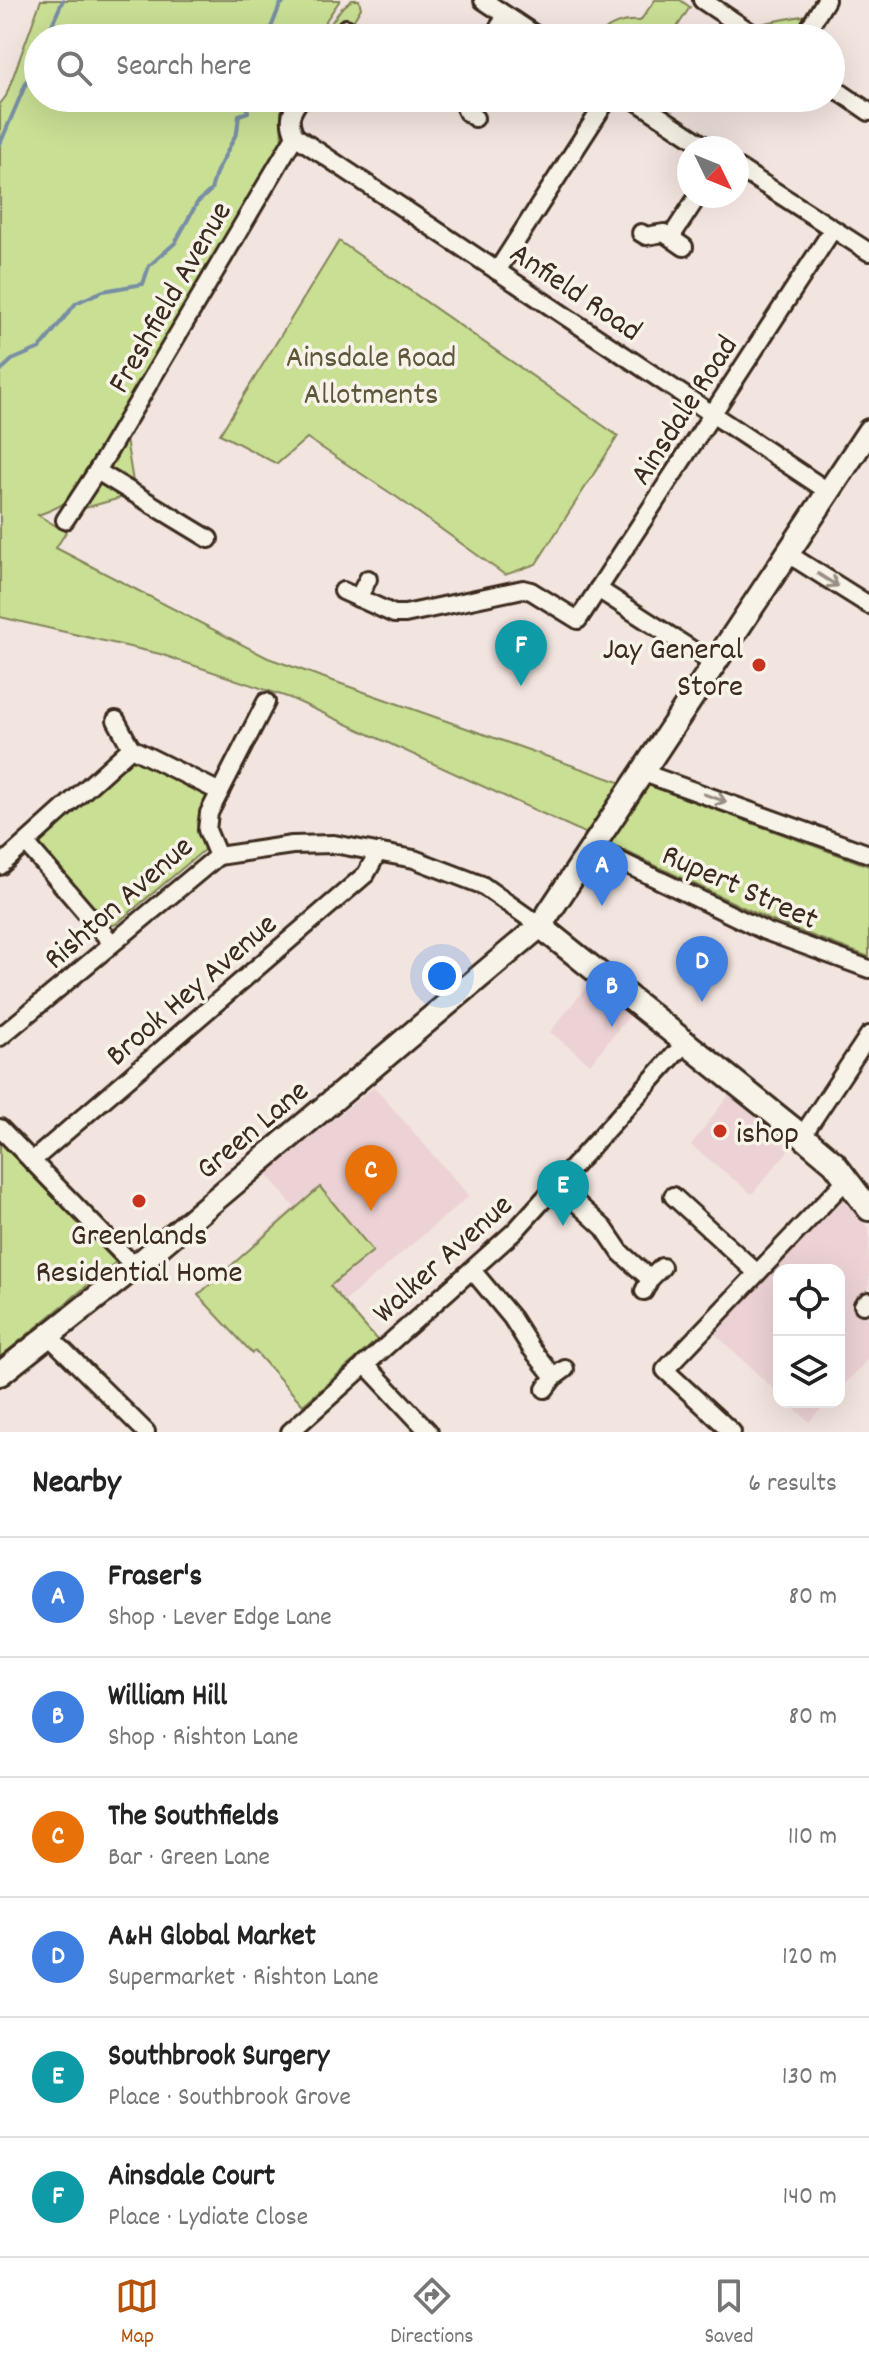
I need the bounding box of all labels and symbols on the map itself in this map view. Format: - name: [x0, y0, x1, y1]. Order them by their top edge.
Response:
- north arrow: [677, 136, 749, 208]
- street label: Freshfield Avenue: [99, 194, 246, 403]
- street label: Anfield Road: [499, 233, 650, 355]
- street label: Ainsdale Road: [620, 328, 752, 496]
- park label: Ainsdale Road Allotments: [286, 337, 456, 420]
- one-way arrow: [816, 572, 839, 588]
- pin: F: [495, 620, 547, 686]
- place label: Jay General Store: [602, 629, 743, 712]
- marker: Jay General Store: [750, 656, 768, 674]
- one-way arrow: [702, 792, 727, 806]
- street label: Rishton Avenue: [35, 827, 205, 983]
- street label: Rupert Street: [653, 835, 825, 945]
- pin: A: [576, 840, 628, 906]
- street label: Brook Hey Avenue: [97, 904, 289, 1079]
- pin: D: [676, 936, 728, 1002]
- your location: [422, 956, 462, 996]
- pin: B: [586, 961, 638, 1027]
- street label: Green Lane: [188, 1071, 321, 1193]
- place label: ishop: [736, 1113, 799, 1159]
- marker: ishop: [711, 1122, 729, 1140]
- pin: C: [345, 1145, 397, 1211]
- pin: E: [537, 1160, 589, 1226]
- street label: Walker Avenue: [364, 1185, 525, 1336]
- marker: Greenlands Residential Home: [130, 1192, 148, 1210]
- place label: Greenlands Residential Home: [35, 1215, 243, 1298]

